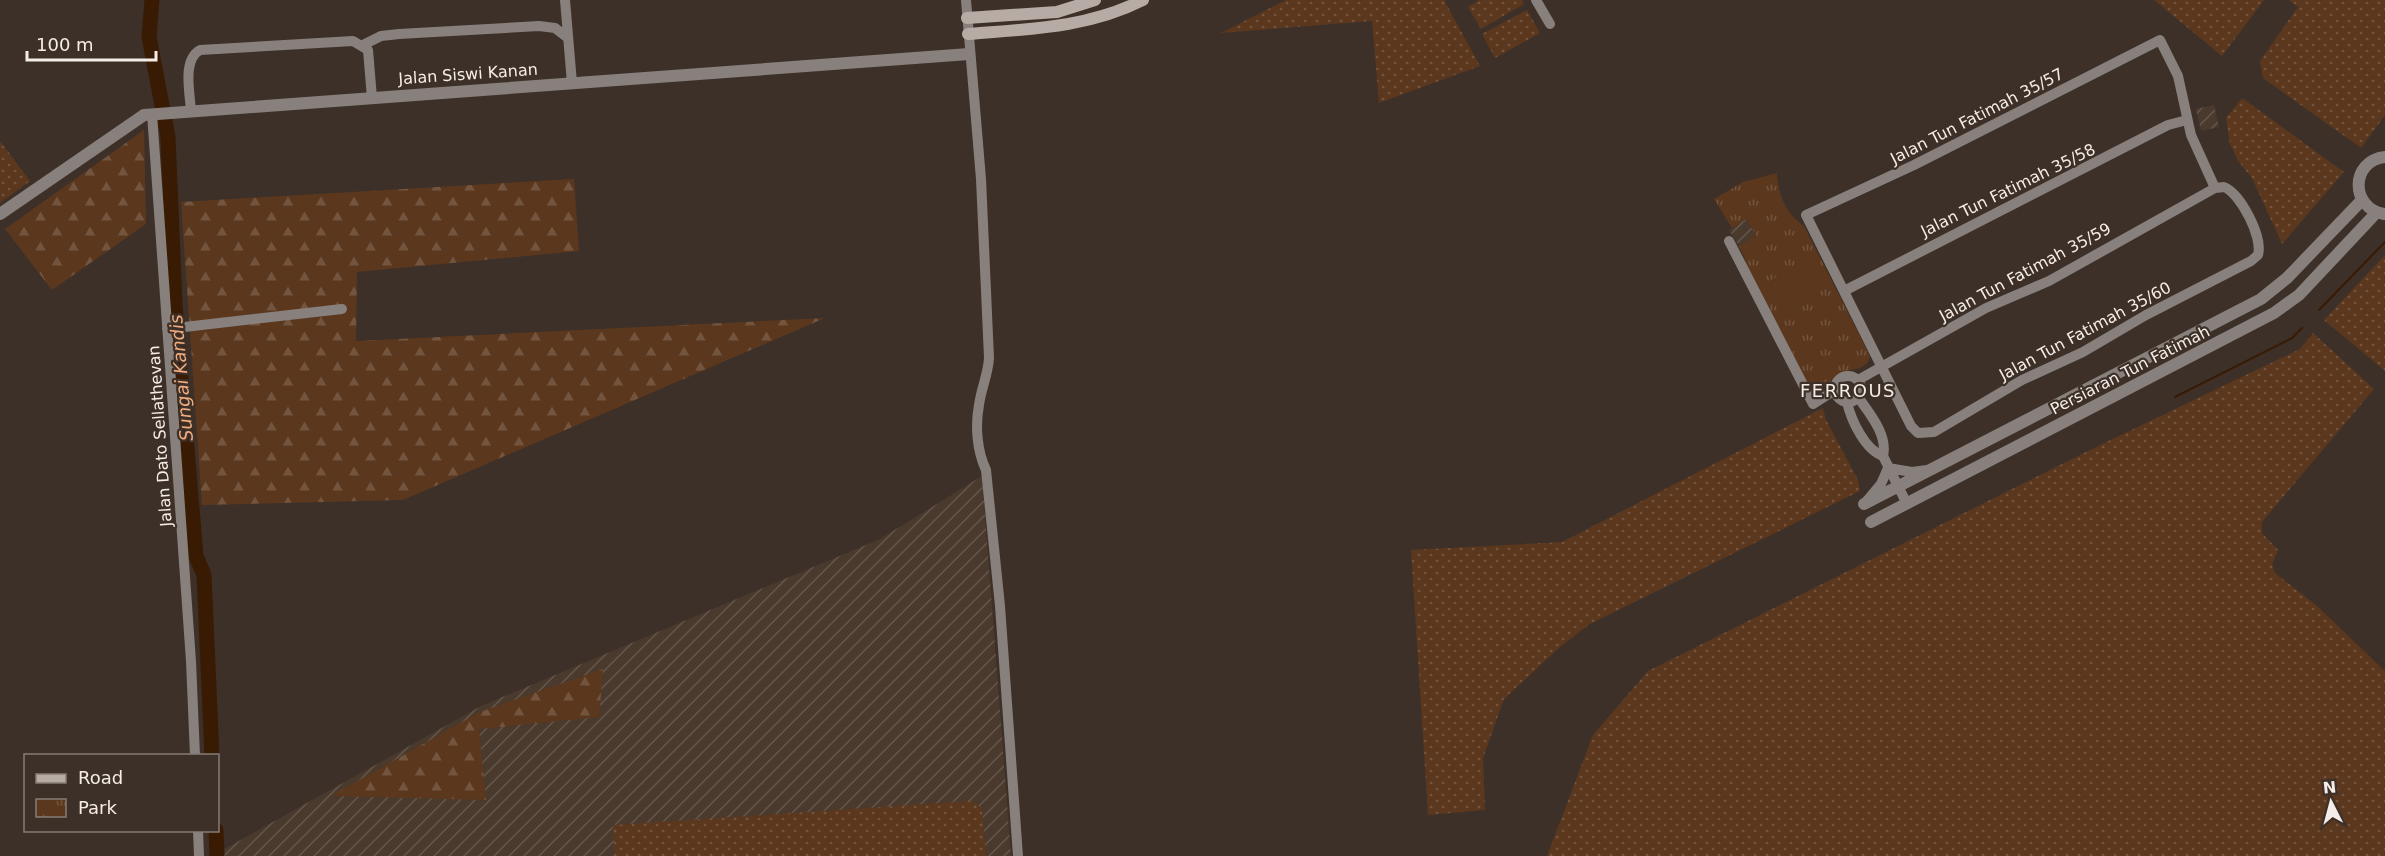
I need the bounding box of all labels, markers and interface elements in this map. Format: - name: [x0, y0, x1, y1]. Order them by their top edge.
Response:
- scale bar: [27, 24, 156, 62]
- text: 100 m: [36, 34, 94, 55]
- street label: Jalan Siswi Kanan: [397, 60, 538, 88]
- street label: Jalan Tun Fatimah 35/57: [1886, 64, 2067, 168]
- street label: Jalan Tun Fatimah 35/58: [1917, 139, 2098, 241]
- street label: Jalan Tun Fatimah 35/59: [1935, 219, 2114, 326]
- street label: Jalan Tun Fatimah 35/60: [1995, 278, 2174, 385]
- water label: Sungai Kandis: [165, 314, 197, 442]
- street label: Persiaran Tun Fatimah: [2047, 322, 2213, 418]
- street label: Jalan Dato Sellathevan: [144, 345, 176, 528]
- district label: FERROUS: [1800, 380, 1896, 401]
- legend: [24, 754, 219, 832]
- text: Road: [78, 767, 123, 788]
- north arrow: [2301, 772, 2361, 832]
- text: N: [2322, 777, 2337, 798]
- text: Park: [78, 797, 117, 818]

